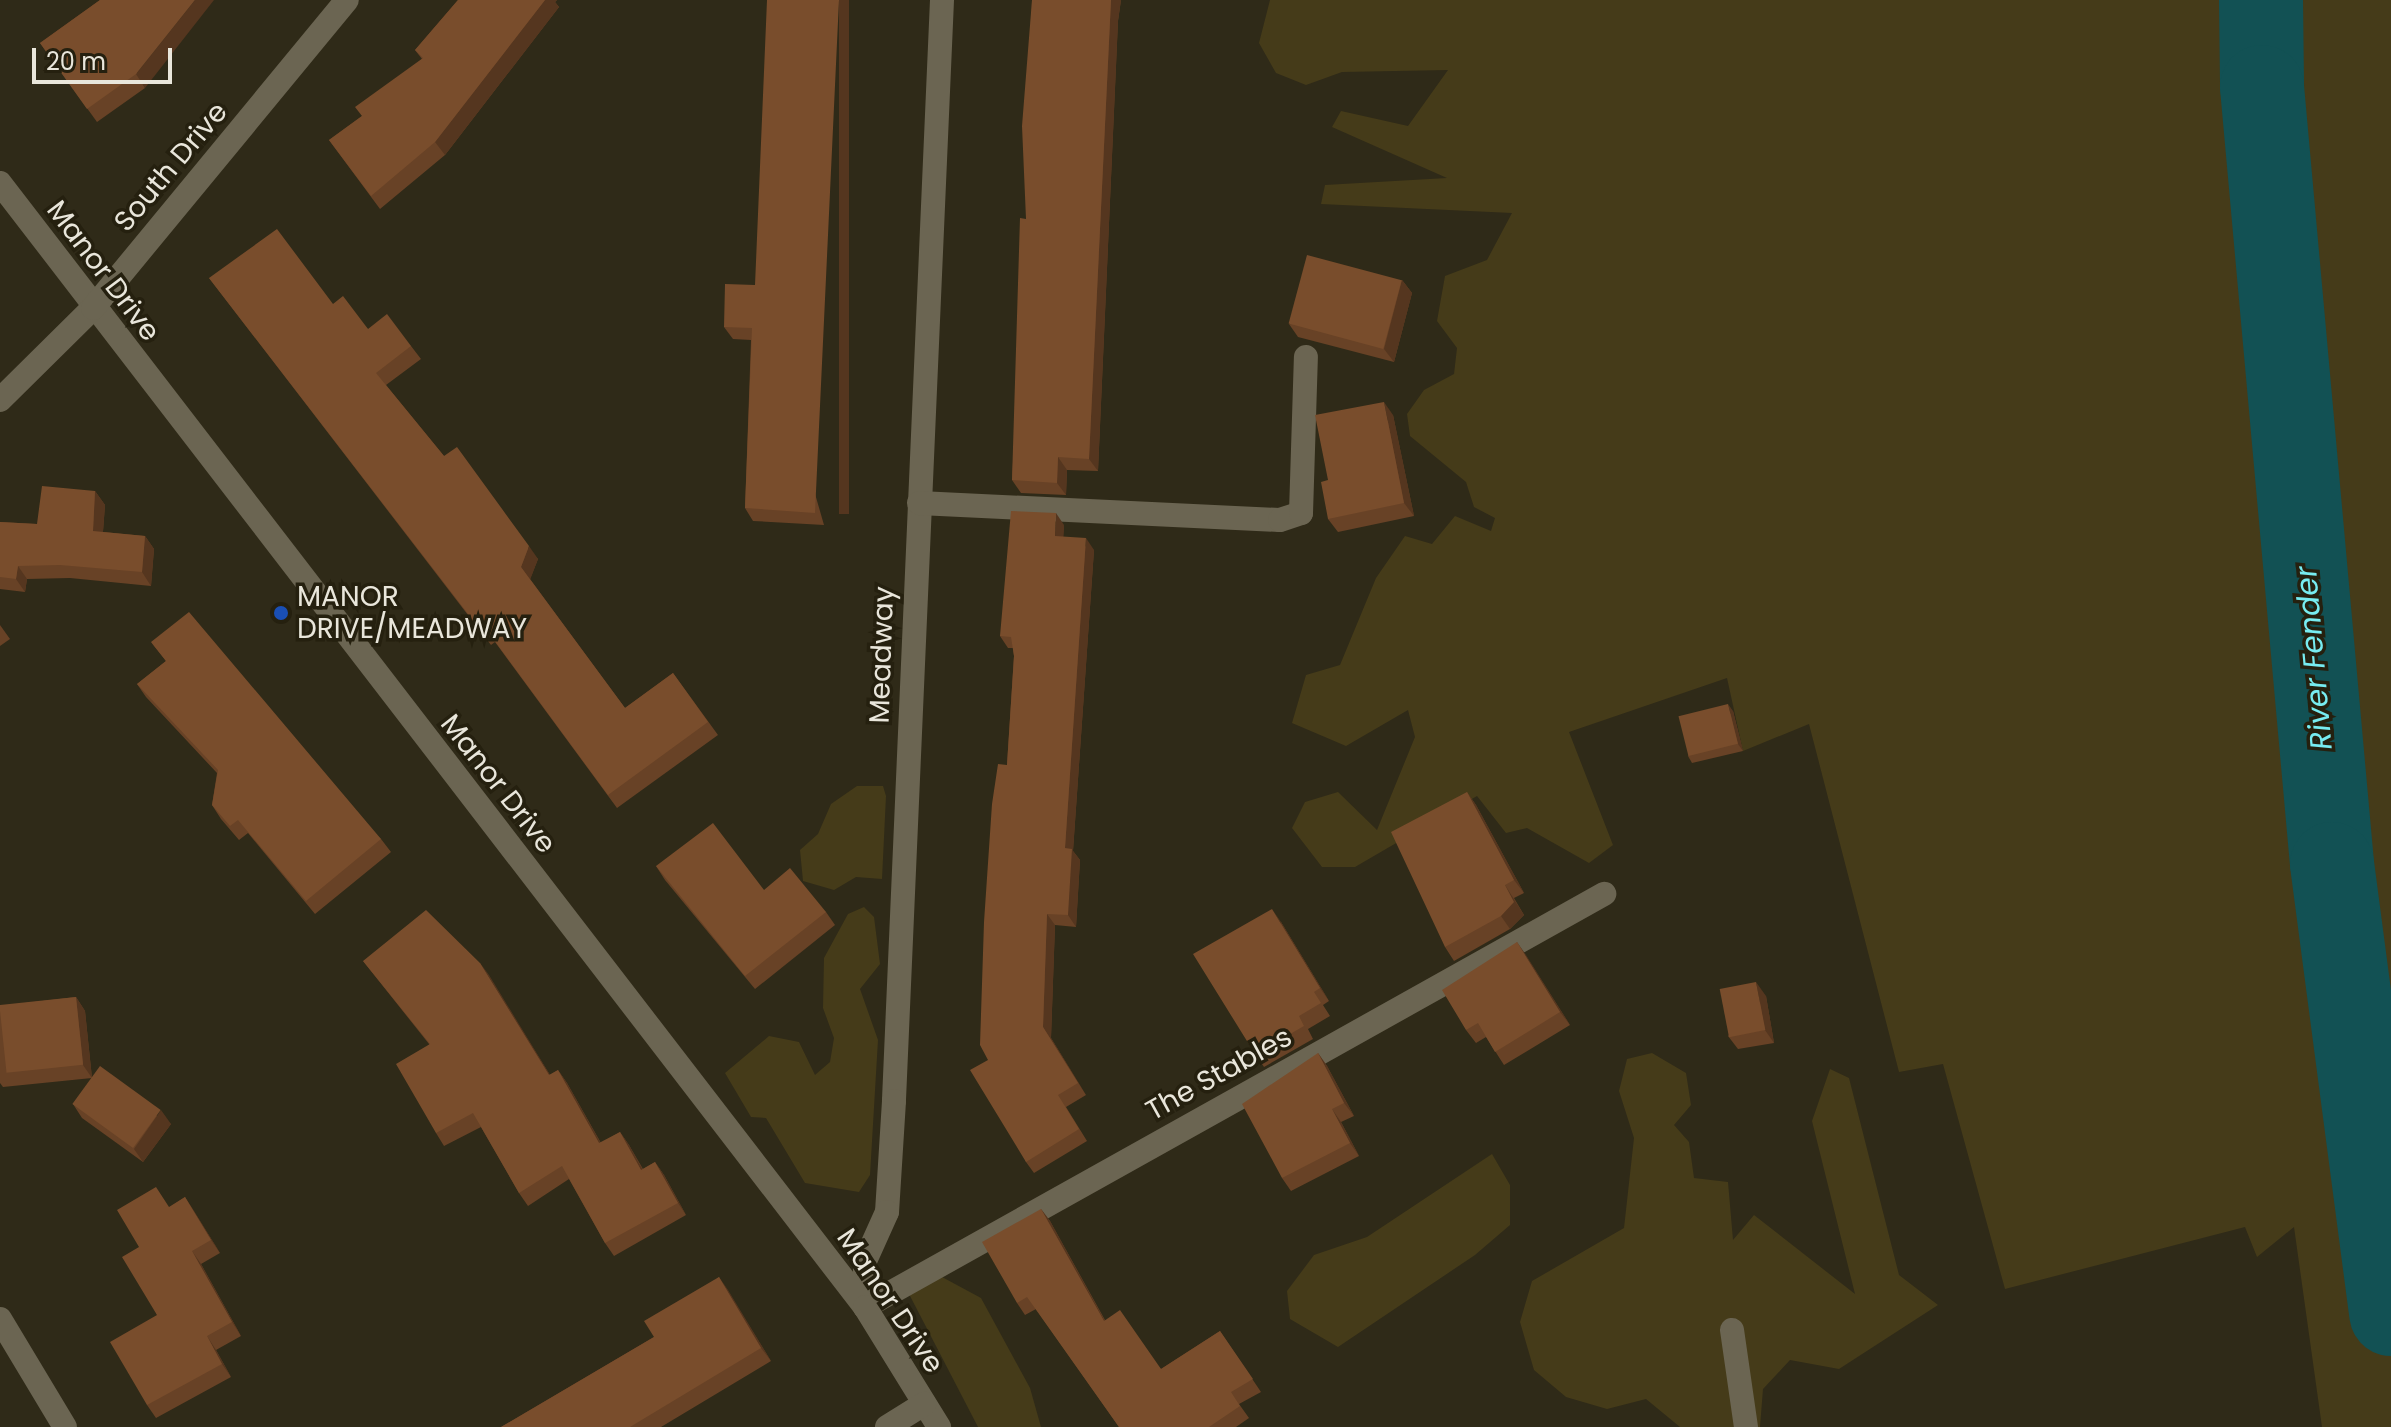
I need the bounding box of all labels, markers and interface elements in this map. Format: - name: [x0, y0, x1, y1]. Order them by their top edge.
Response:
- scale bar: [36, 32, 176, 82]
- text: 20 m: [46, 45, 106, 78]
- street label: South Drive: [107, 96, 235, 238]
- street label: Manor Drive: [39, 194, 167, 348]
- water label: River Fender: [2288, 565, 2340, 751]
- place label: MANOR DRIVE/MEADWAY: [297, 580, 527, 646]
- street label: Meadway: [863, 586, 901, 724]
- marker: MANOR DRIVE/MEADWAY: [272, 604, 290, 622]
- street label: Manor Drive: [433, 708, 563, 860]
- street label: The Stables: [1140, 1020, 1298, 1128]
- street label: Manor Drive: [829, 1222, 951, 1380]

